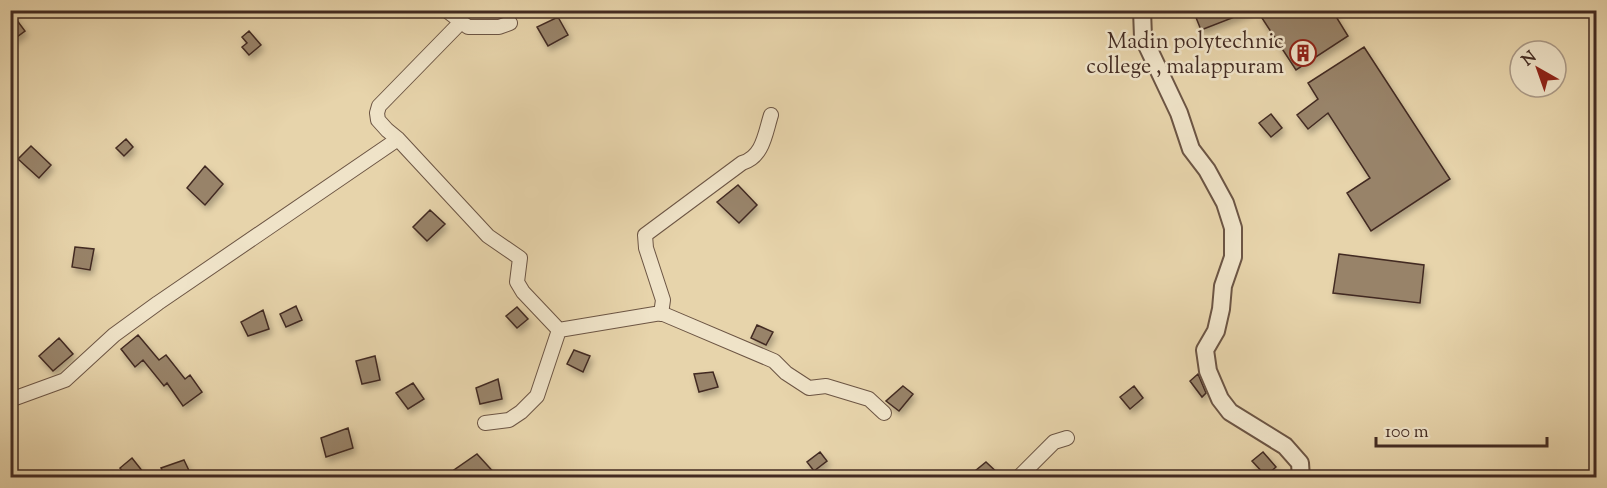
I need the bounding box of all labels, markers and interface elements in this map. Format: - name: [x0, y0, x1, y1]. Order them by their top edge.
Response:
- place label: Madin polytechnic college , malappuram: [1086, 27, 1284, 84]
- building icon: Madin polytechnic college , malappuram: [1288, 38, 1318, 68]
- north arrow: [1508, 39, 1568, 99]
- text: N: [1518, 46, 1542, 72]
- scale bar: [1376, 410, 1547, 448]
- text: 100 m: [1385, 420, 1429, 446]

